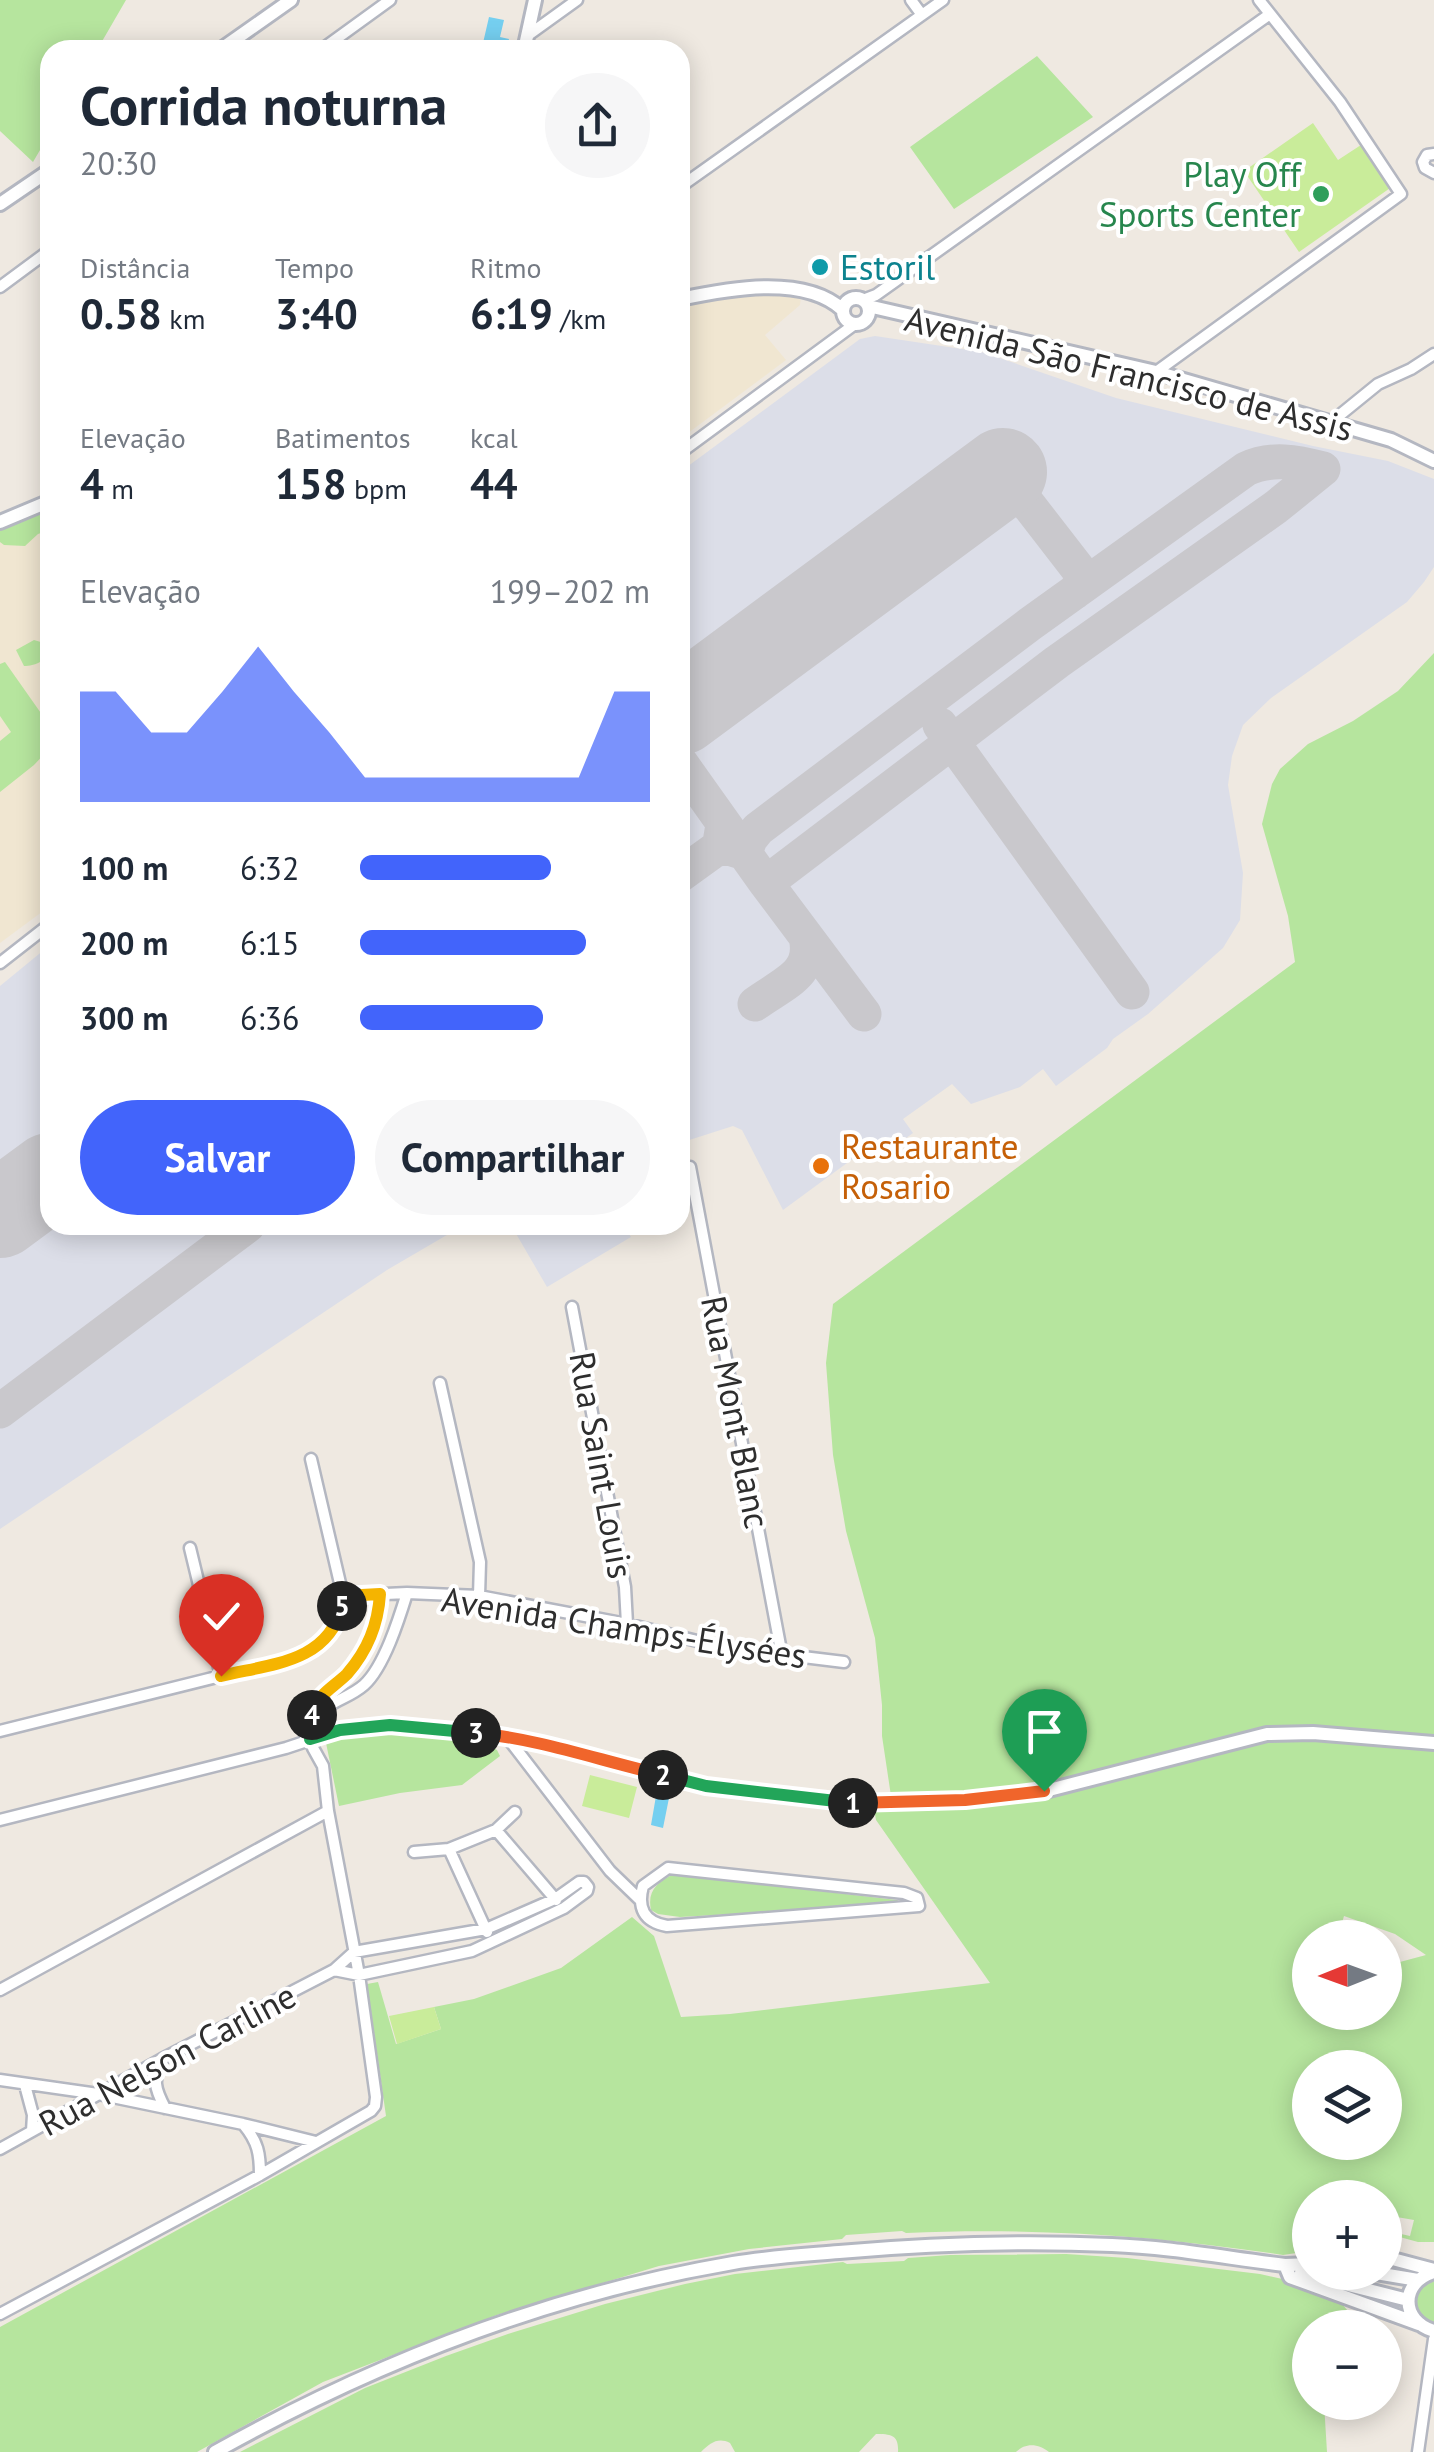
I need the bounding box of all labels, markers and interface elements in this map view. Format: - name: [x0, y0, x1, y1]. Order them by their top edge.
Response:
- text: Corrida noturna: [80, 69, 447, 140]
- button: share: [545, 73, 650, 178]
- text: 20:30: [80, 142, 157, 184]
- place label: Play Off Sports Center: [1099, 151, 1303, 237]
- marker: Play Off Sports Center: [1310, 183, 1332, 205]
- place label: Estoril: [840, 244, 935, 290]
- text: Distância: [80, 249, 190, 286]
- text: Tempo: [275, 249, 354, 286]
- text: Ritmo: [470, 249, 541, 286]
- marker: Estoril: [809, 256, 831, 278]
- text: 0.58: [80, 286, 162, 341]
- text: 3:40: [275, 286, 358, 341]
- text: 6:19: [470, 286, 553, 341]
- street label: Avenida São Francisco de Assis: [900, 295, 1358, 451]
- text: km: [162, 300, 205, 337]
- text: /km: [553, 300, 606, 337]
- text: Elevação: [80, 419, 186, 456]
- text: Batimentos: [275, 419, 411, 456]
- text: kcal: [470, 419, 518, 456]
- text: 4: [80, 456, 104, 511]
- text: 158: [275, 456, 346, 511]
- text: 44: [470, 456, 518, 511]
- text: m: [104, 470, 134, 507]
- text: bpm: [346, 470, 407, 507]
- text: Elevação: [80, 570, 201, 612]
- text: 199–202 m: [490, 570, 650, 612]
- text: 100 m: [80, 847, 168, 889]
- text: 6:32: [240, 847, 299, 889]
- text: 200 m: [80, 922, 168, 964]
- text: 6:15: [240, 922, 299, 964]
- text: 300 m: [80, 997, 168, 1039]
- text: 6:36: [240, 997, 299, 1039]
- button: Salvar: [80, 1100, 355, 1215]
- button: Compartilhar: [375, 1100, 650, 1215]
- place label: Restaurante Rosario: [841, 1123, 1018, 1209]
- marker: Restaurante Rosario: [810, 1155, 832, 1177]
- street label: Rua Mont Blanc: [691, 1292, 781, 1532]
- street label: Rua Saint Louis: [559, 1348, 645, 1582]
- pin: [179, 1574, 264, 1677]
- street label: Avenida Champs-Élysées: [438, 1575, 810, 1679]
- pin: 5: [317, 1581, 367, 1631]
- text: 5: [334, 1587, 350, 1624]
- icon: check: [194, 1589, 249, 1644]
- pin: [1002, 1689, 1087, 1792]
- pin: 4: [287, 1690, 337, 1740]
- text: 4: [304, 1696, 320, 1733]
- icon: arrive: [1017, 1704, 1072, 1759]
- pin: 3: [451, 1708, 501, 1758]
- text: 3: [468, 1714, 484, 1751]
- pin: 2: [638, 1750, 688, 1800]
- text: 2: [655, 1756, 671, 1793]
- pin: 1: [828, 1778, 878, 1828]
- text: 1: [845, 1784, 861, 1821]
- north arrow: [1292, 1920, 1402, 2030]
- map controls: [1292, 1920, 1402, 2420]
- street label: Rua Nelson Carline: [30, 1972, 304, 2146]
- button: layers: [1292, 2050, 1402, 2160]
- button: +: [1292, 2180, 1402, 2290]
- button: −: [1292, 2310, 1402, 2420]

